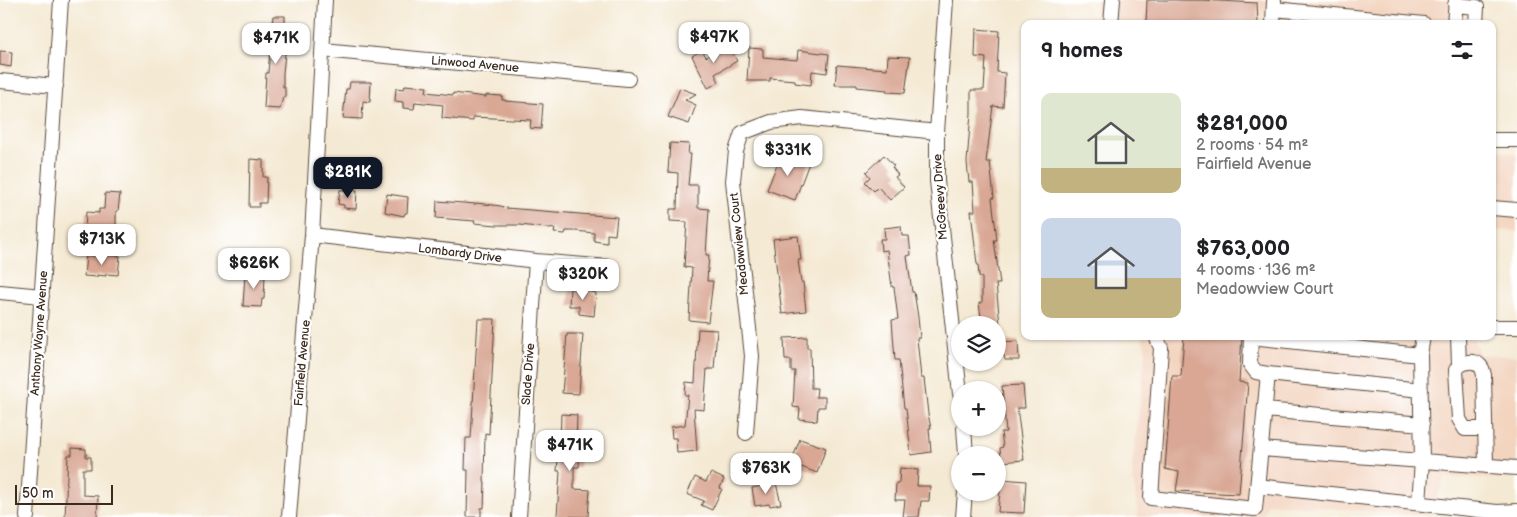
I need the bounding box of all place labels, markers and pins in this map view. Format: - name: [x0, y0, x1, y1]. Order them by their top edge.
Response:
- pin: $471K: [241, 22, 311, 65]
- pin: $497K: [679, 22, 749, 64]
- pin: $331K: [753, 134, 823, 177]
- pin: $281K: [313, 156, 383, 199]
- pin: $713K: [67, 224, 137, 266]
- pin: $626K: [219, 248, 289, 290]
- pin: $320K: [548, 258, 618, 301]
- pin: $471K: [535, 430, 605, 472]
- pin: $763K: [731, 452, 801, 495]

